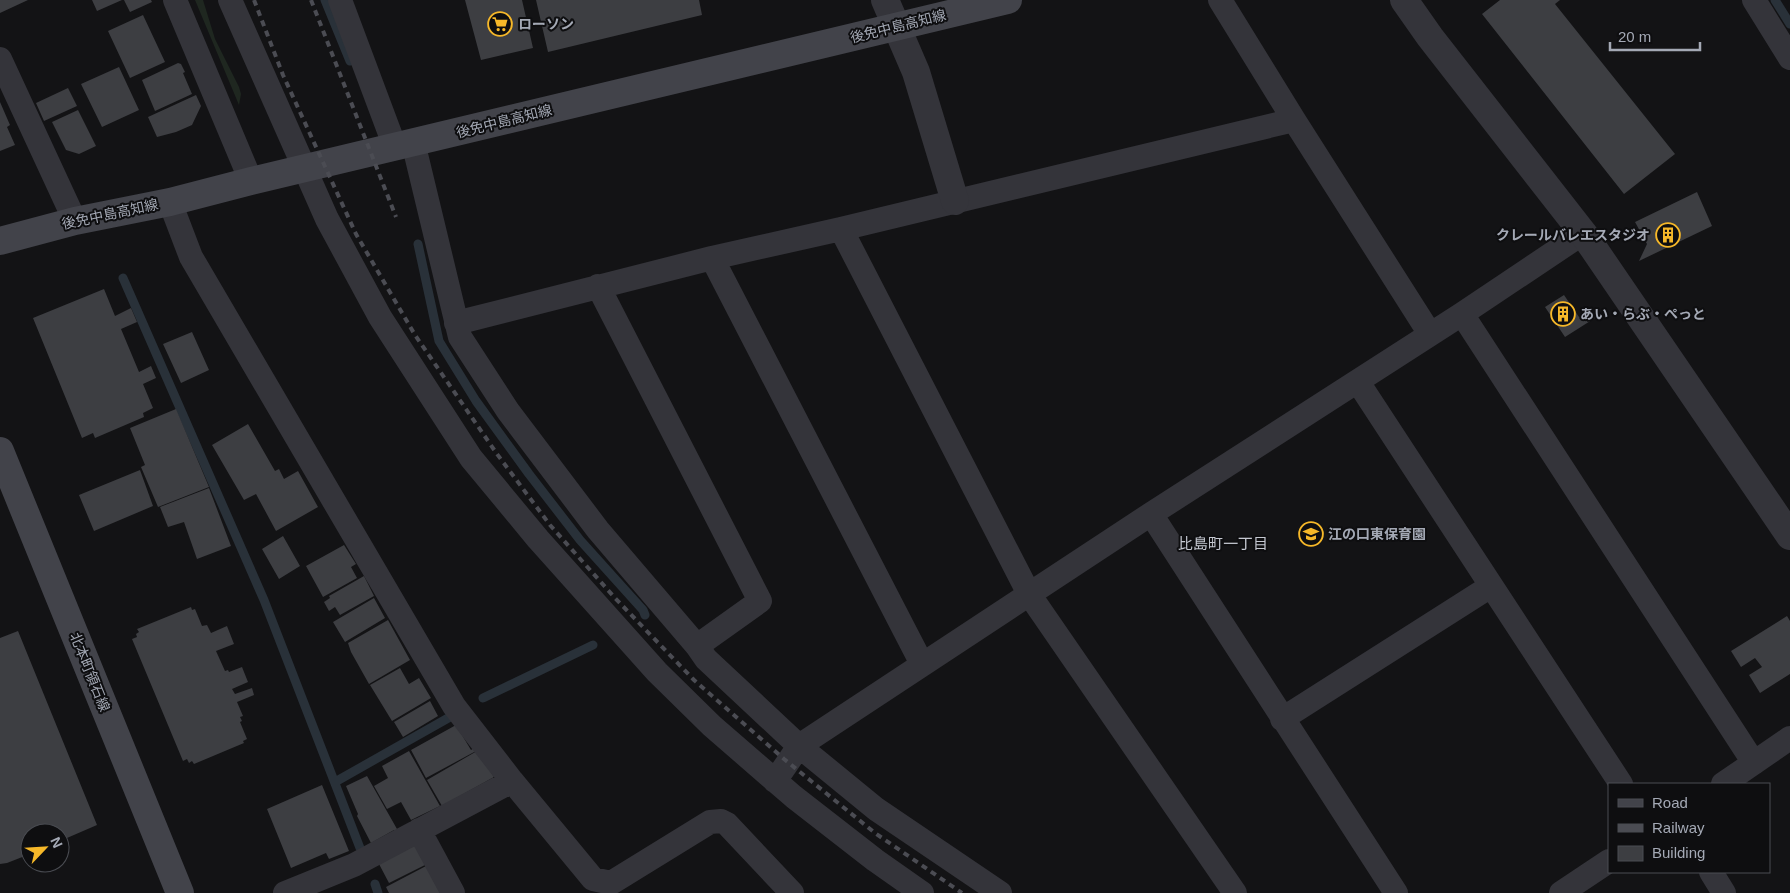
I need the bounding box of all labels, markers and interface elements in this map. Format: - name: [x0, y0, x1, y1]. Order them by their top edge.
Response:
- street label: 後免中島高知線: [849, 6, 947, 46]
- supermarket icon: ローソン: [487, 11, 513, 37]
- place label: ローソン: [518, 16, 574, 32]
- scale bar: [1610, 20, 1700, 52]
- text: 20 m: [1618, 28, 1651, 45]
- street label: 後免中島高知線: [455, 101, 553, 141]
- street label: 後免中島高知線: [60, 196, 160, 232]
- building icon: クレールバレエスタジオ: [1655, 222, 1681, 248]
- place label: クレールバレエスタジオ: [1496, 227, 1650, 243]
- building icon: あい・らぶ・ぺっと: [1550, 301, 1576, 327]
- place label: あい・らぶ・ぺっと: [1580, 306, 1706, 322]
- school or university icon: 江の口東保育園: [1298, 521, 1324, 547]
- place label: 江の口東保育園: [1328, 526, 1426, 542]
- district label: 比島町一丁目: [1178, 535, 1268, 552]
- street label: 北本町領石線: [67, 630, 113, 714]
- legend: [1608, 783, 1770, 873]
- text: Road: [1652, 794, 1688, 811]
- text: Railway: [1652, 819, 1705, 836]
- north arrow: [20, 823, 70, 873]
- text: N: [47, 835, 66, 850]
- text: Building: [1652, 844, 1705, 861]

